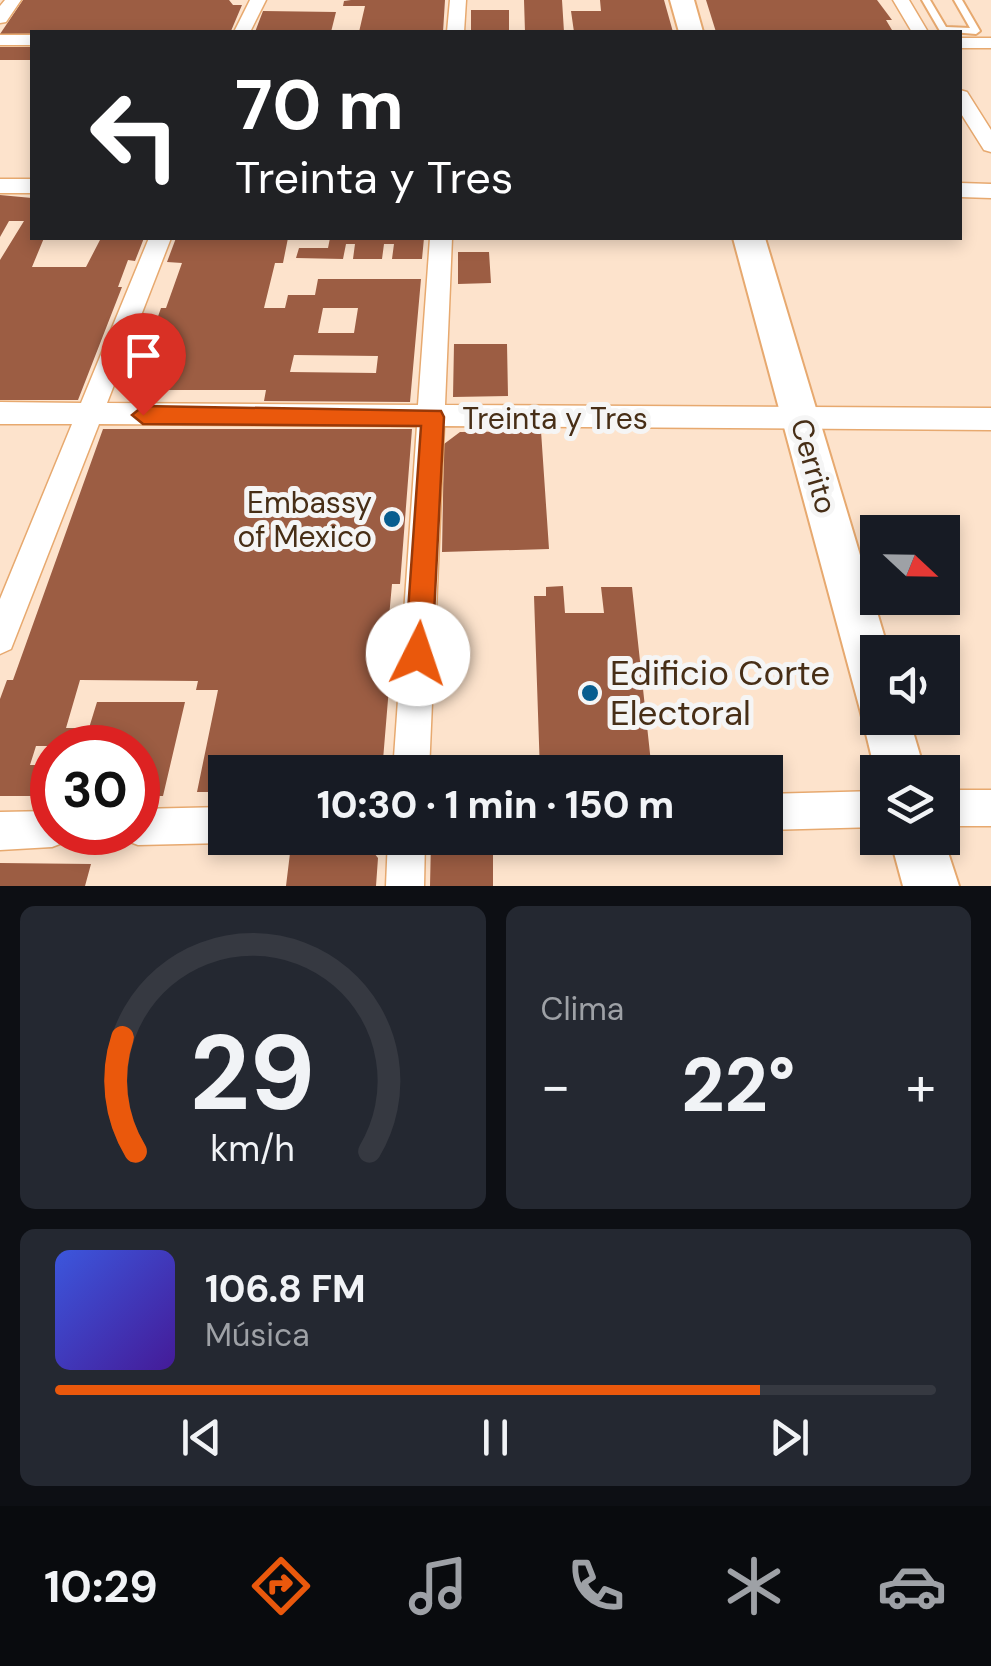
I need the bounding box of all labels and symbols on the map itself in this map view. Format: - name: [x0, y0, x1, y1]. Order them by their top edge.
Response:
- pin: [101, 313, 186, 416]
- street label: Treinta y Tres: [462, 399, 648, 438]
- street label: Cerrito: [782, 414, 846, 518]
- place label: Embassy of Mexico: [237, 483, 372, 556]
- marker: Embassy of Mexico: [381, 508, 403, 530]
- north arrow: [860, 515, 960, 615]
- position arrow: [366, 602, 470, 706]
- place label: Edificio Corte Electoral: [610, 650, 830, 736]
- marker: Edificio Corte Electoral: [579, 682, 601, 704]
- speed limit sign: 30: [30, 725, 160, 855]

